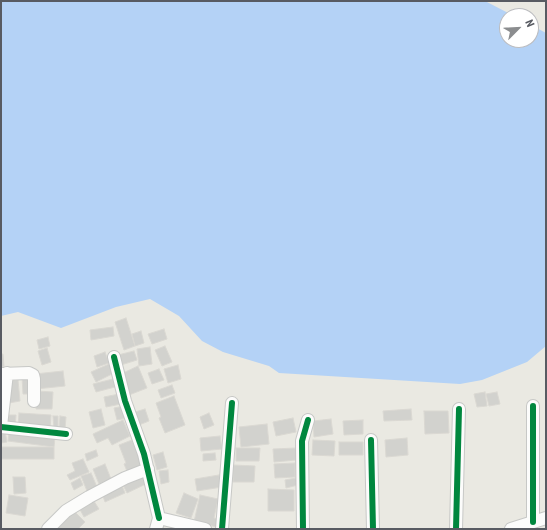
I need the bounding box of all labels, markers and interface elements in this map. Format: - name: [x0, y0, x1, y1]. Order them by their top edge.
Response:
- north arrow: [499, 8, 539, 48]
- text: N: [522, 18, 537, 29]

